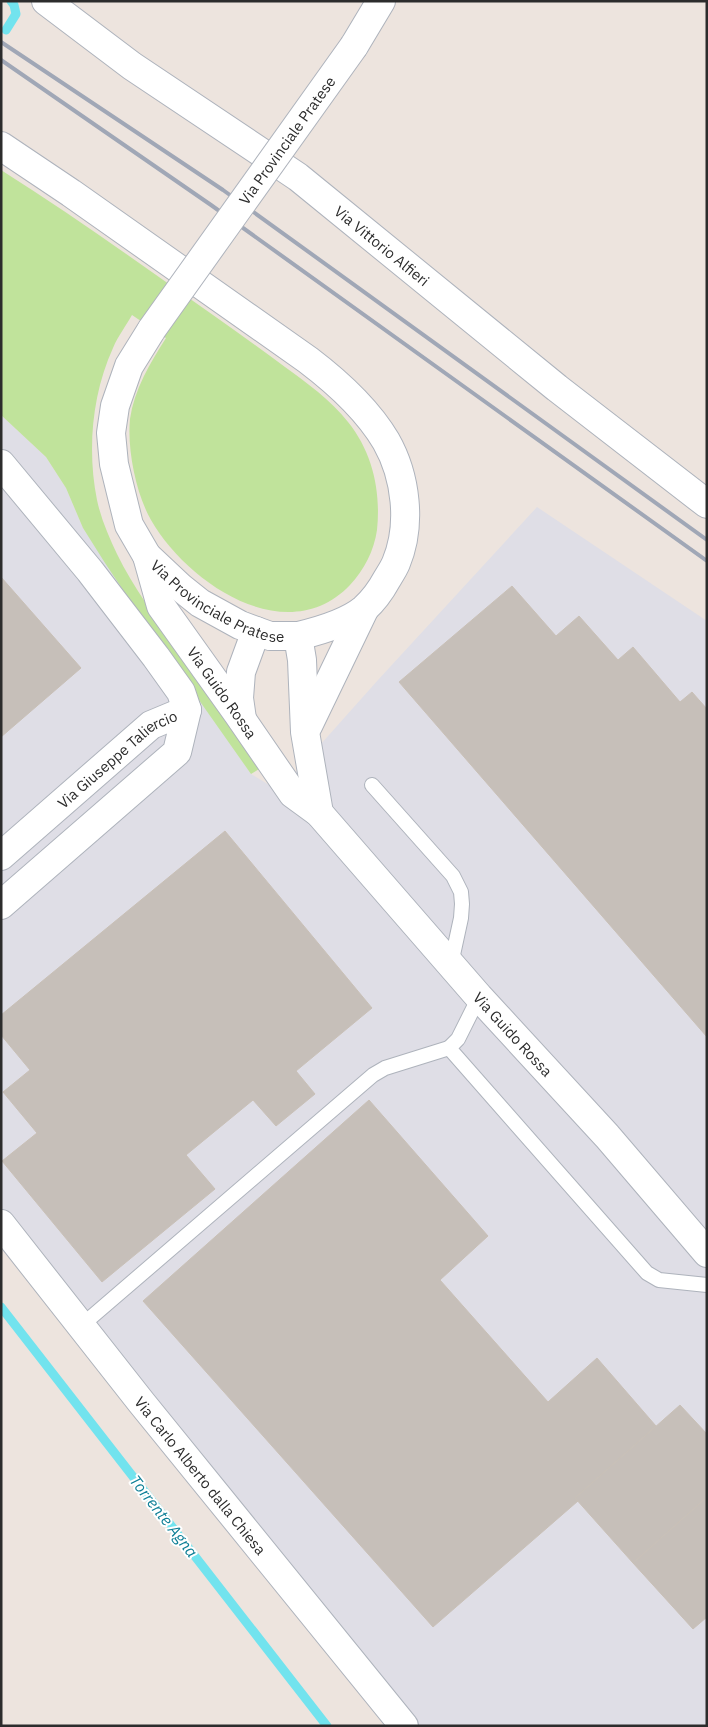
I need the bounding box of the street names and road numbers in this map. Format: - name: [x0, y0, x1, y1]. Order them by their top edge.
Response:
- street label: Via Provinciale Pratese: [234, 72, 339, 208]
- street label: Via Vittorio Alfieri: [331, 201, 434, 290]
- street label: Via Provinciale Pratese: [147, 555, 284, 646]
- street label: Via Guido Rossa: [183, 643, 261, 742]
- street label: Via Giuseppe Taliercio: [53, 706, 180, 812]
- street label: Via Guido Rossa: [469, 988, 557, 1080]
- street label: Via Carlo Alberto dalla Chiesa: [131, 1392, 270, 1558]

